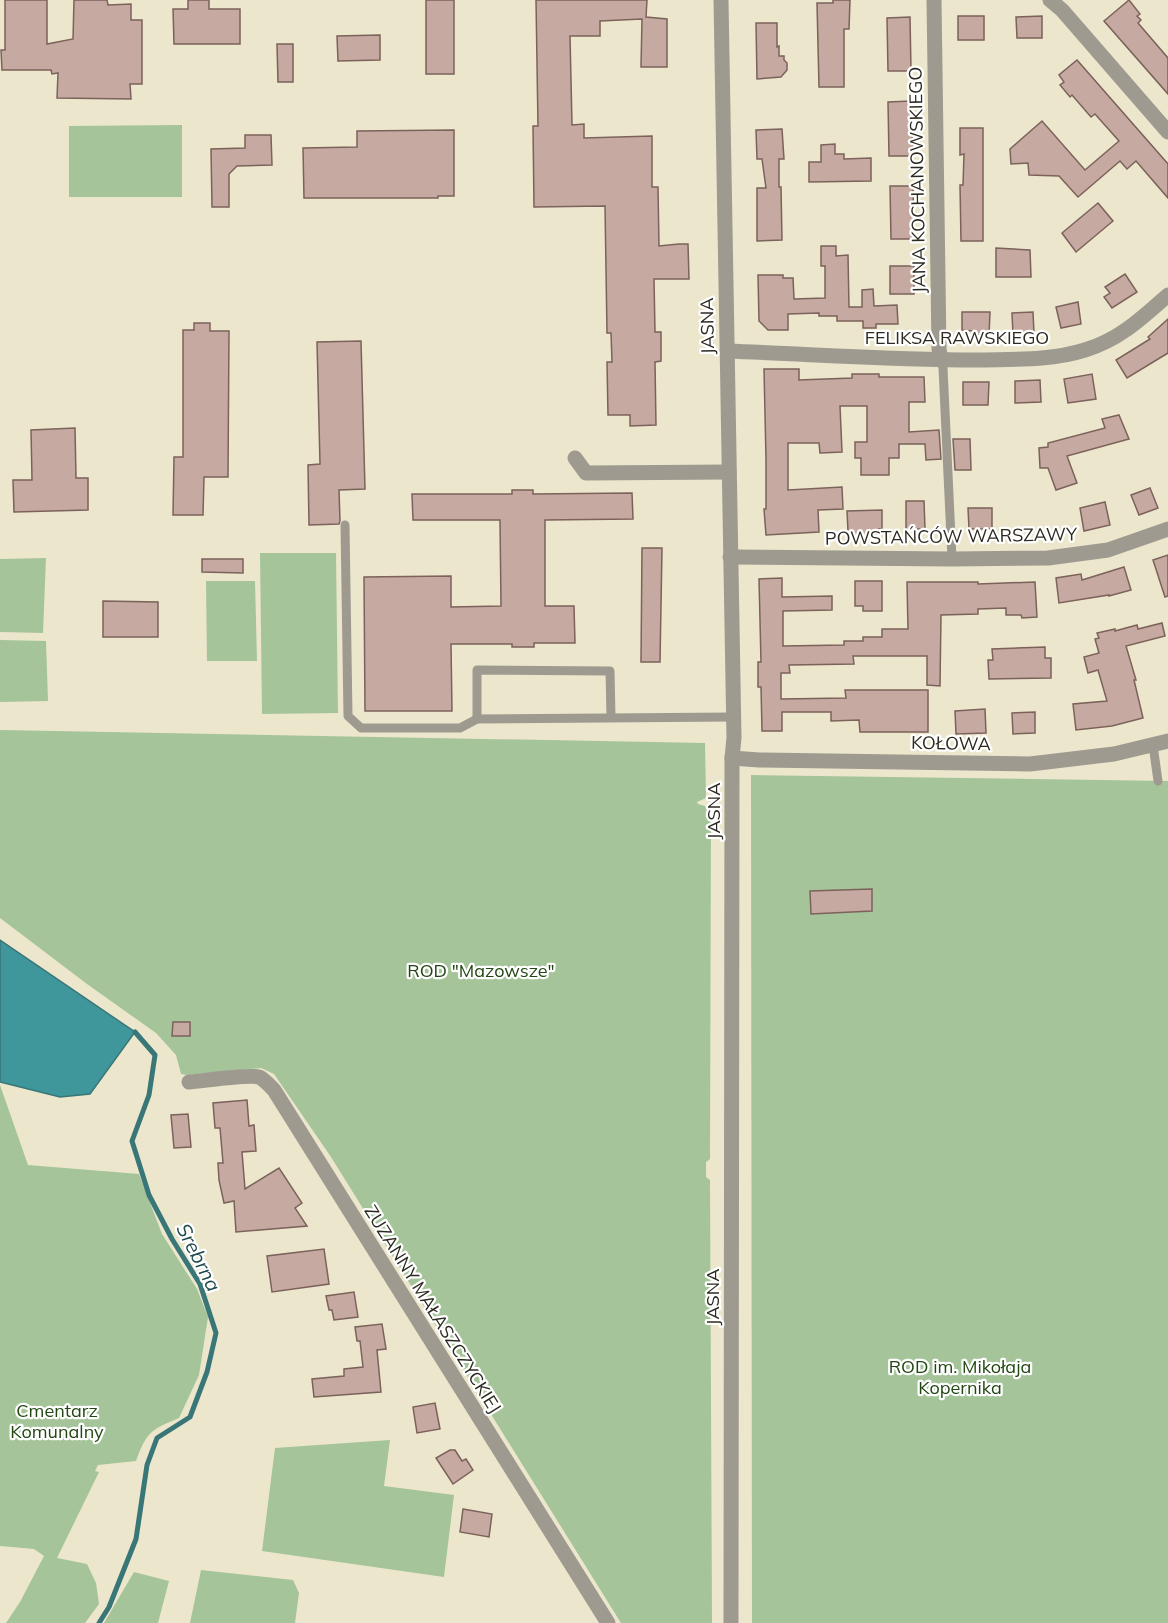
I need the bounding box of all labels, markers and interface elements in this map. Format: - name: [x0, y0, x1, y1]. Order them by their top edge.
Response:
- street label: JANA KOCHANOWSKIEGO: [904, 67, 930, 293]
- street label: JASNA: [695, 297, 719, 355]
- street label: FELIKSA RAWSKIEGO: [865, 326, 1049, 349]
- street label: POWSTAŃCÓW WARSZAWY: [825, 522, 1078, 550]
- street label: KOŁOWA: [911, 731, 991, 755]
- street label: JASNA: [702, 783, 725, 839]
- park label: ROD "Mazowsze": [407, 959, 555, 982]
- street label: ZUZANNY MAŁASZCZYCKIEJ: [359, 1201, 507, 1417]
- water label: Srebrna: [171, 1219, 227, 1295]
- street label: JASNA: [701, 1269, 724, 1325]
- park label: ROD im. Mikołaja Kopernika: [889, 1355, 1031, 1399]
- park label: Cmentarz Komunalny: [10, 1399, 104, 1443]

